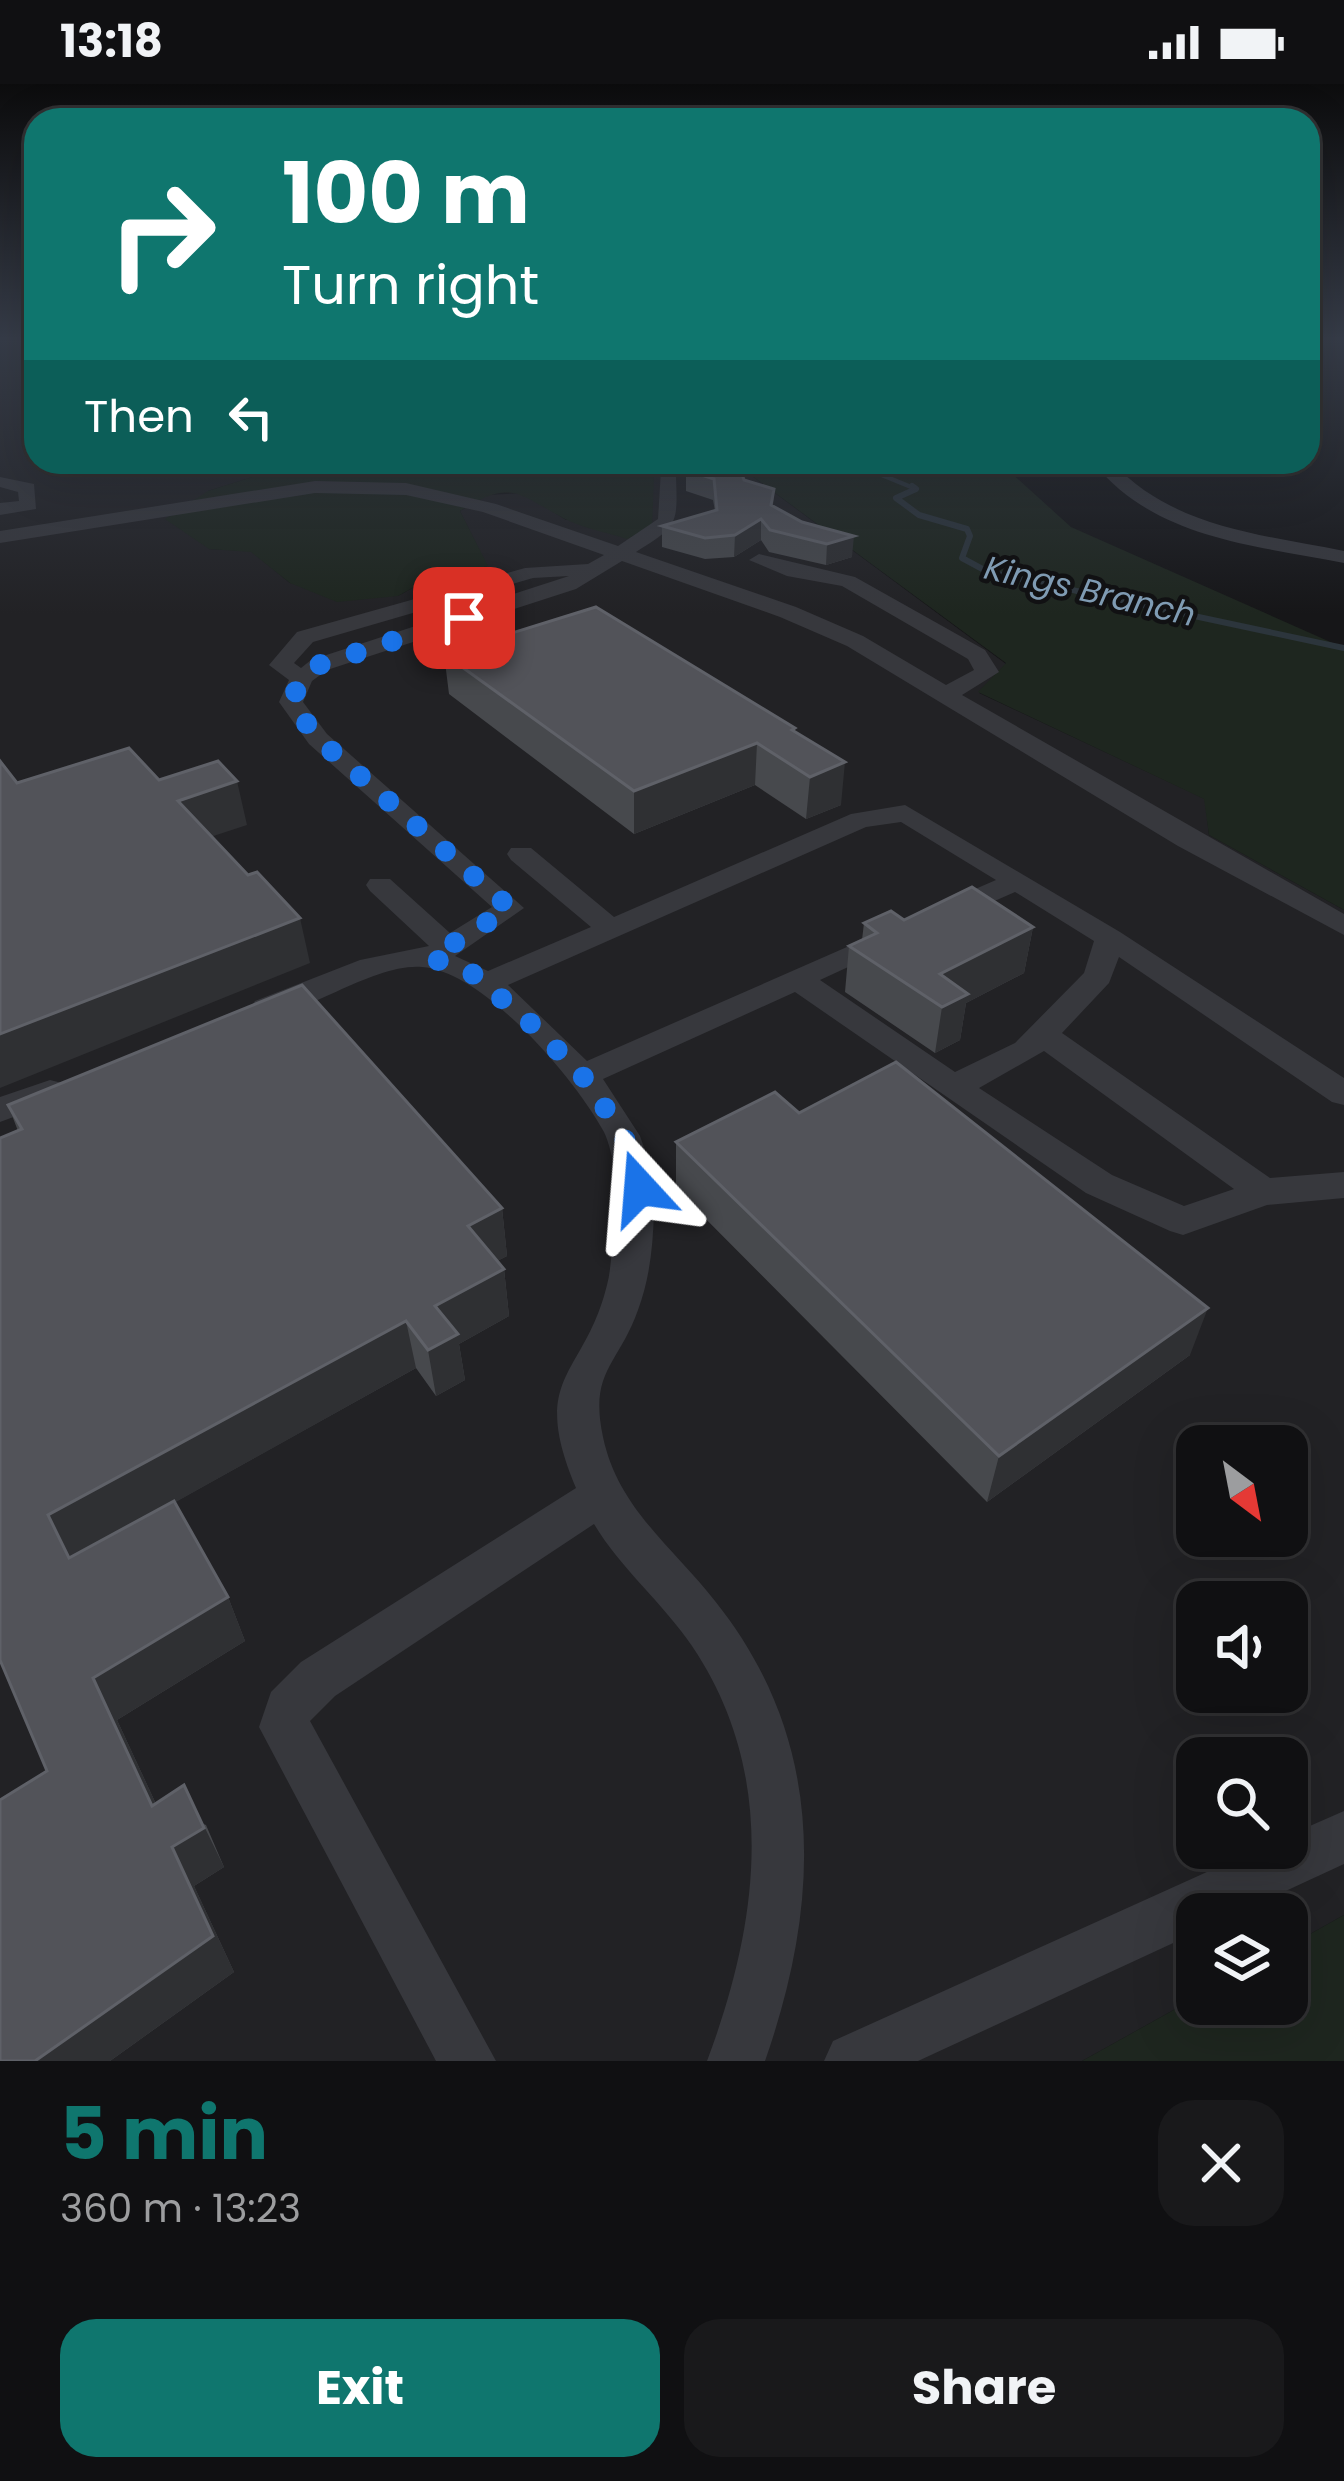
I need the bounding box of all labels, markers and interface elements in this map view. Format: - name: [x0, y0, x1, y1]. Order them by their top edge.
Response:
- text: 13:18: [60, 10, 163, 73]
- text: 100 m: [282, 135, 530, 252]
- icon: right: [84, 156, 240, 312]
- text: Turn right: [282, 247, 539, 323]
- icon: left: [218, 384, 284, 450]
- text: Then: [84, 385, 194, 448]
- water label: Kings Branch: [980, 544, 1200, 638]
- pin: [413, 567, 515, 669]
- icon: arrive: [431, 585, 497, 651]
- position arrow: [577, 1125, 703, 1251]
- north arrow: [1176, 1425, 1308, 1557]
- map controls: [1176, 1425, 1308, 2025]
- button: sound: [1176, 1581, 1308, 1713]
- button: search: [1176, 1737, 1308, 1869]
- button: layers: [1176, 1893, 1308, 2025]
- text: 5 min: [60, 2083, 268, 2184]
- button: close: [1158, 2100, 1284, 2226]
- text: 360 m · 13:23: [60, 2181, 301, 2236]
- button: Exit: [60, 2319, 660, 2457]
- button: Share: [684, 2319, 1284, 2457]

